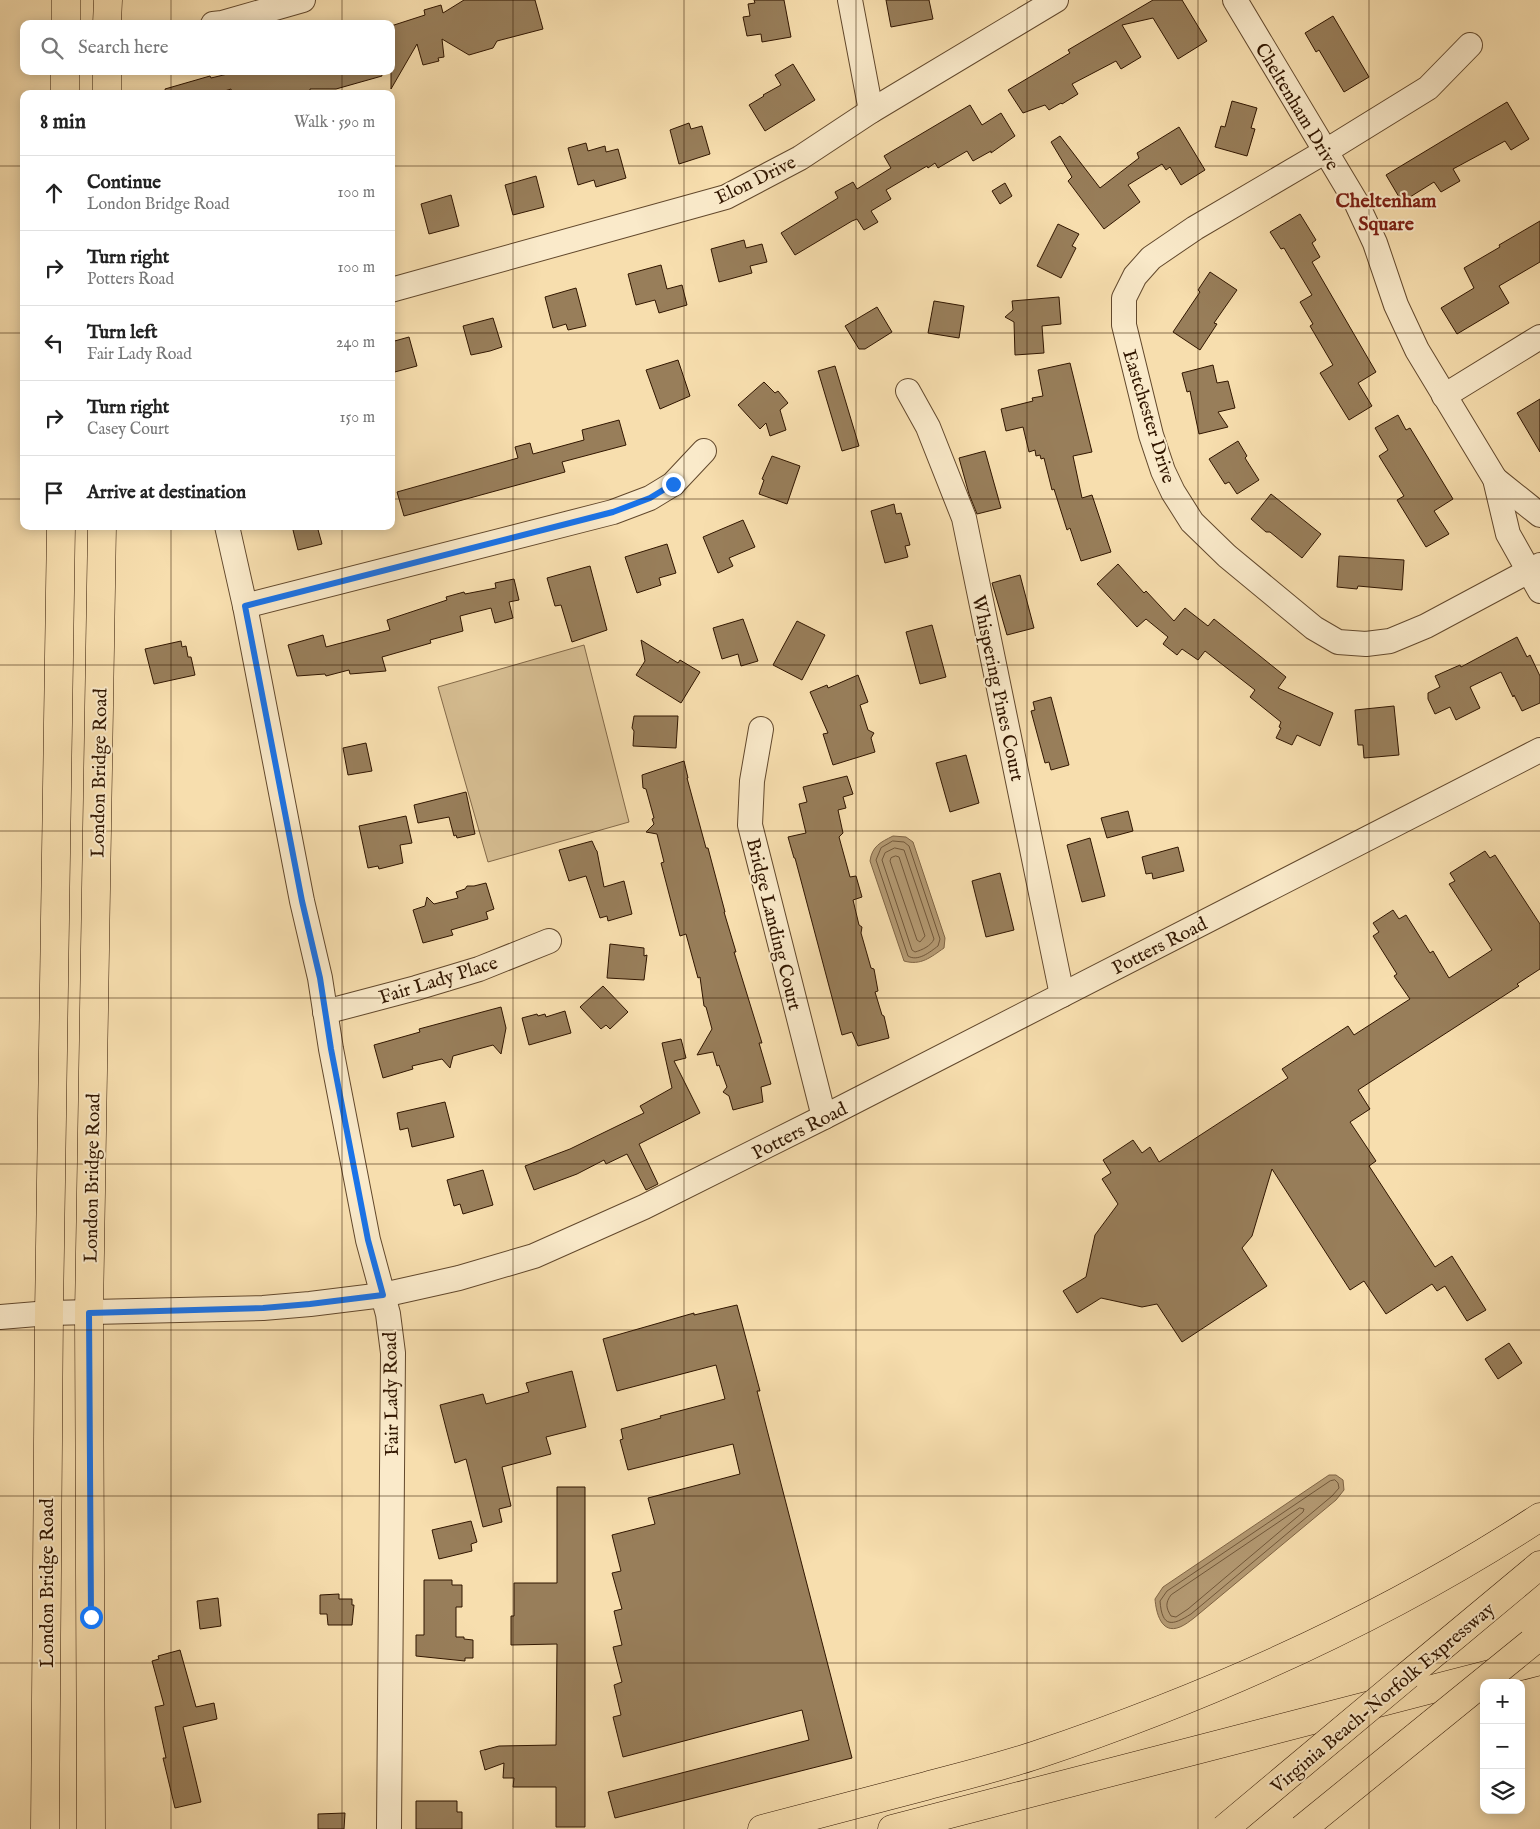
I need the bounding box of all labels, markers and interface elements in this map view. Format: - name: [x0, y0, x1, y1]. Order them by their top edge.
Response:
- search box: [20, 20, 395, 75]
- icon: search: [38, 34, 66, 62]
- text: Search here: [78, 36, 169, 60]
- street label: Cheltenham Drive: [1249, 39, 1344, 175]
- text: 8 min: [40, 109, 86, 136]
- text: Walk · 590 m: [294, 113, 375, 133]
- street label: Elon Drive: [712, 151, 800, 211]
- text: Continue: [87, 171, 161, 195]
- icon: ahead: [40, 179, 68, 207]
- text: 100 m: [338, 183, 375, 203]
- district label: Cheltenham Square: [1336, 189, 1437, 237]
- text: London Bridge Road: [87, 195, 230, 215]
- text: Turn right: [87, 246, 169, 270]
- icon: right: [40, 254, 68, 282]
- text: 100 m: [338, 258, 375, 278]
- text: Potters Road: [87, 270, 174, 290]
- text: Turn left: [87, 321, 158, 345]
- icon: left: [40, 329, 68, 357]
- text: 240 m: [336, 333, 375, 353]
- text: Fair Lady Road: [87, 345, 192, 365]
- street label: Eastchester Drive: [1116, 347, 1180, 487]
- text: Turn right: [87, 396, 169, 420]
- icon: right: [40, 404, 68, 432]
- text: 150 m: [340, 408, 375, 428]
- text: Casey Court: [87, 420, 169, 440]
- route end: [662, 473, 685, 496]
- icon: arrive: [40, 479, 68, 507]
- text: Arrive at destination: [87, 481, 246, 505]
- street label: Whispering Pines Court: [966, 593, 1029, 784]
- street label: London Bridge Road: [87, 687, 113, 858]
- street label: Bridge Landing Court: [740, 836, 806, 1014]
- street label: Potters Road: [1108, 912, 1212, 981]
- street label: Fair Lady Place: [376, 951, 501, 1010]
- street label: London Bridge Road: [80, 1092, 106, 1263]
- street label: Potters Road: [748, 1097, 852, 1166]
- street label: Fair Lady Road: [379, 1331, 405, 1456]
- street label: London Bridge Road: [36, 1497, 60, 1668]
- street label: Virginia Beach-Norfolk Expressway: [1266, 1597, 1501, 1800]
- route start: [80, 1606, 103, 1629]
- map controls: [1480, 1679, 1525, 1814]
- button: +: [1480, 1679, 1525, 1724]
- button: −: [1480, 1724, 1525, 1769]
- button: layers: [1480, 1769, 1525, 1814]

